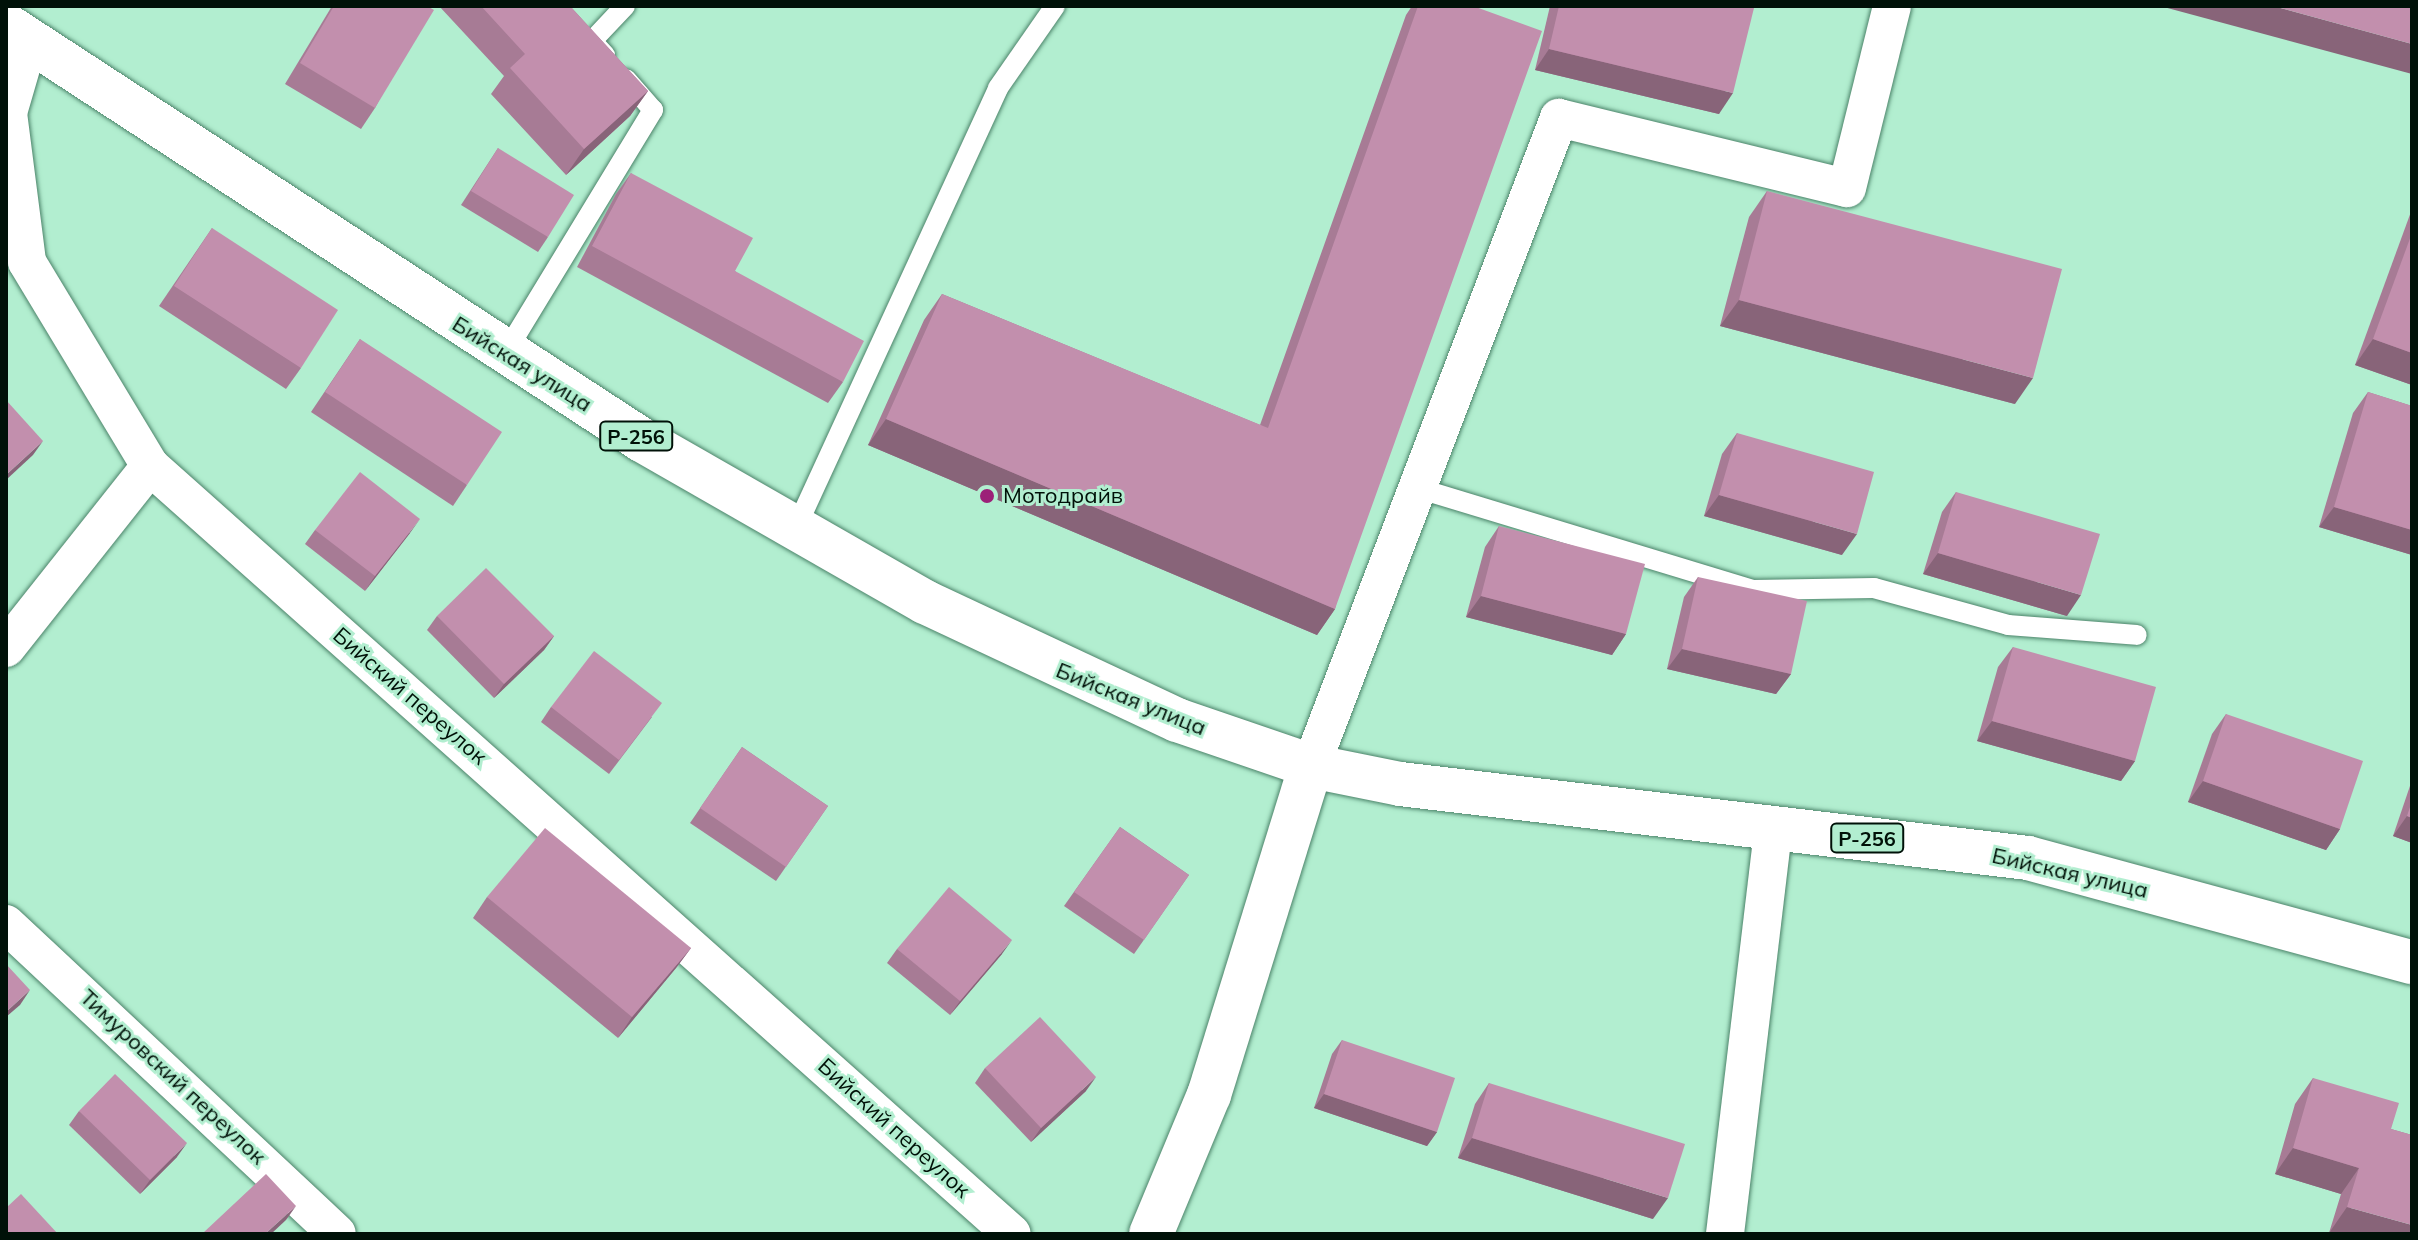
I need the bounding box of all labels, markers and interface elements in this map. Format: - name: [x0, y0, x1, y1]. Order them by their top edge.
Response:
- street label: Бийская улица: [447, 311, 597, 417]
- road number: Р-256: [598, 420, 674, 452]
- place label: Мотодрайв: [1003, 483, 1123, 509]
- marker: Мотодрайв: [978, 487, 996, 505]
- street label: Бийский переулок: [328, 622, 492, 770]
- street label: Бийская улица: [1052, 657, 1210, 741]
- road number: Р-256: [1829, 822, 1905, 854]
- street label: Бийская улица: [1989, 842, 2151, 904]
- street label: Тимуровский переулок: [75, 984, 271, 1170]
- street label: Бийский переулок: [813, 1053, 975, 1203]

